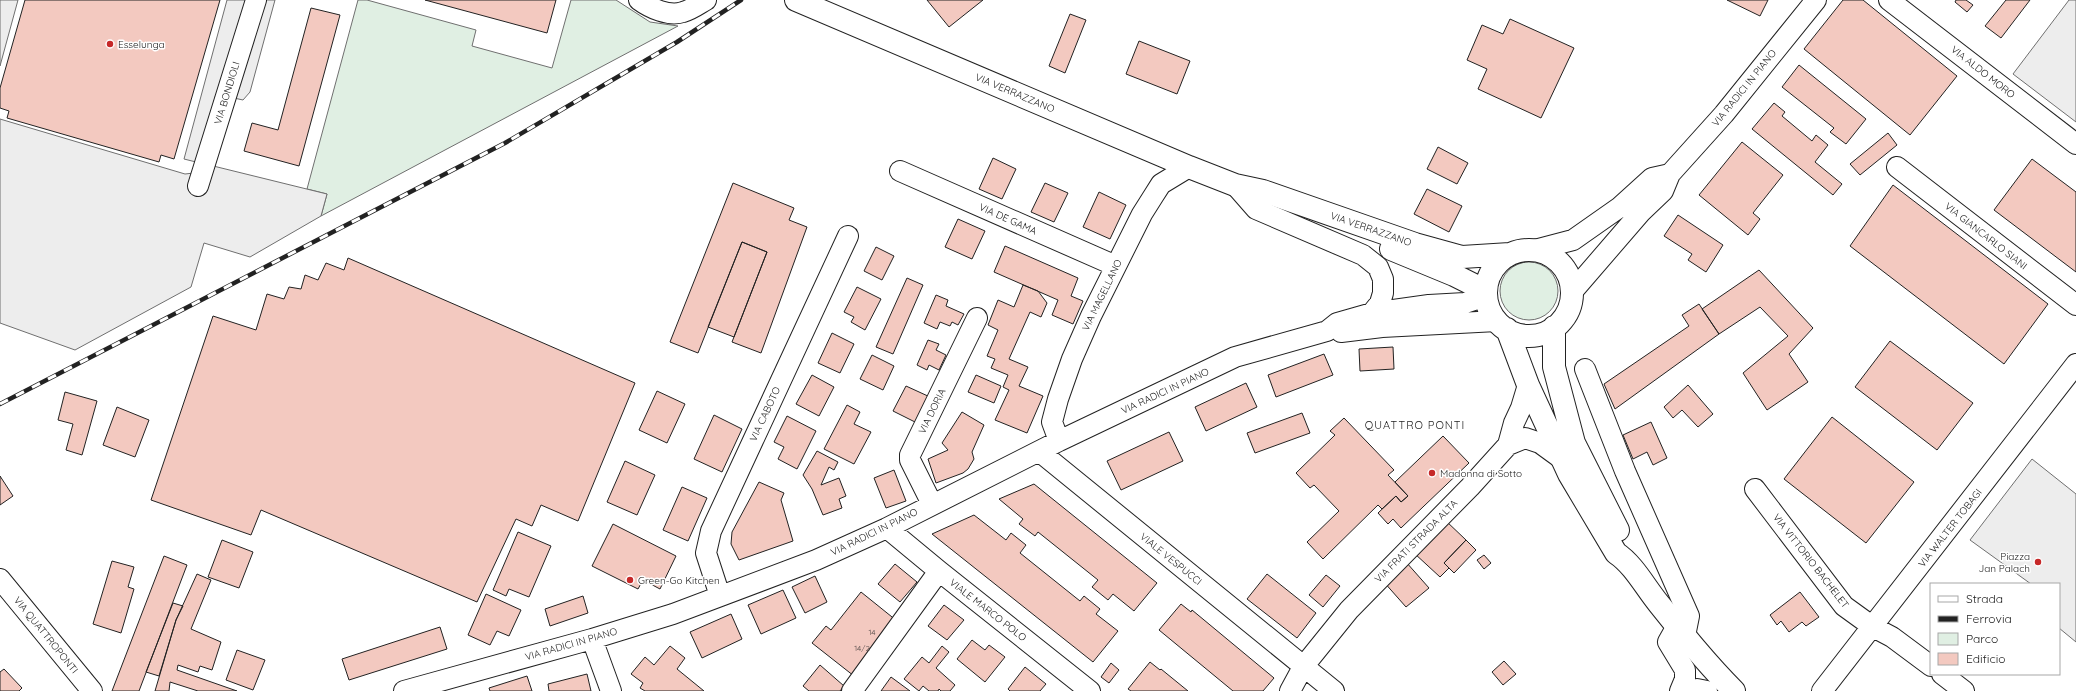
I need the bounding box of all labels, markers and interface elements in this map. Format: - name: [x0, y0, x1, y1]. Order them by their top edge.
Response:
- place label: Esselunga: [118, 38, 165, 51]
- marker: Esselunga: [105, 39, 115, 49]
- street label: VIA ALDO MORO: [1948, 43, 2018, 101]
- street label: VIA RADICI IN PIANO: [1709, 47, 1779, 129]
- street label: VIA BONDIOLI: [211, 60, 243, 126]
- street label: VIA VERRAZZANO: [973, 70, 1057, 116]
- street label: VIA DE GAMA: [977, 200, 1039, 238]
- street label: VIA GIANCARLO SIANI: [1942, 200, 2030, 272]
- street label: VIA VERRAZZANO: [1329, 209, 1414, 249]
- street label: VIA MAGELLANO: [1079, 257, 1125, 333]
- street label: VIA RADICI IN PIANO: [1119, 365, 1211, 417]
- street label: VIA CABOTO: [747, 384, 783, 443]
- street label: VIA DORIA: [915, 386, 949, 436]
- district label: QUATTRO PONTI: [1365, 418, 1465, 432]
- place label: Madonna di Sotto: [1440, 467, 1522, 480]
- marker: Madonna di Sotto: [1427, 468, 1437, 478]
- street label: VIA WALTER TOBAGI: [1915, 486, 1985, 570]
- street label: VIA FRATI STRADA ALTA: [1372, 496, 1461, 585]
- street label: VIA RADICI IN PIANO: [828, 505, 920, 559]
- street label: VIA VITTORIO BACHELET: [1770, 511, 1852, 611]
- street label: VIALE VESPUCCI: [1137, 530, 1205, 588]
- place label: Piazza Jan Palach: [1979, 550, 2030, 575]
- marker: Piazza Jan Palach: [2033, 557, 2043, 567]
- place label: Green-Go Kitchen: [638, 574, 720, 587]
- marker: Green-Go Kitchen: [625, 575, 635, 585]
- street label: VIALE MARCO POLO: [947, 576, 1029, 644]
- legend: [1930, 583, 2060, 675]
- text: Strada: [1966, 591, 2003, 606]
- street label: VIA QUATTROPONTI: [11, 594, 81, 676]
- text: Ferrovia: [1966, 611, 2012, 626]
- street label: VIA RADICI IN PIANO: [523, 625, 619, 663]
- house number: 14: [868, 627, 876, 637]
- text: Parco: [1966, 631, 1998, 646]
- house number: 14/2: [854, 643, 870, 653]
- text: Edificio: [1966, 651, 2006, 666]

